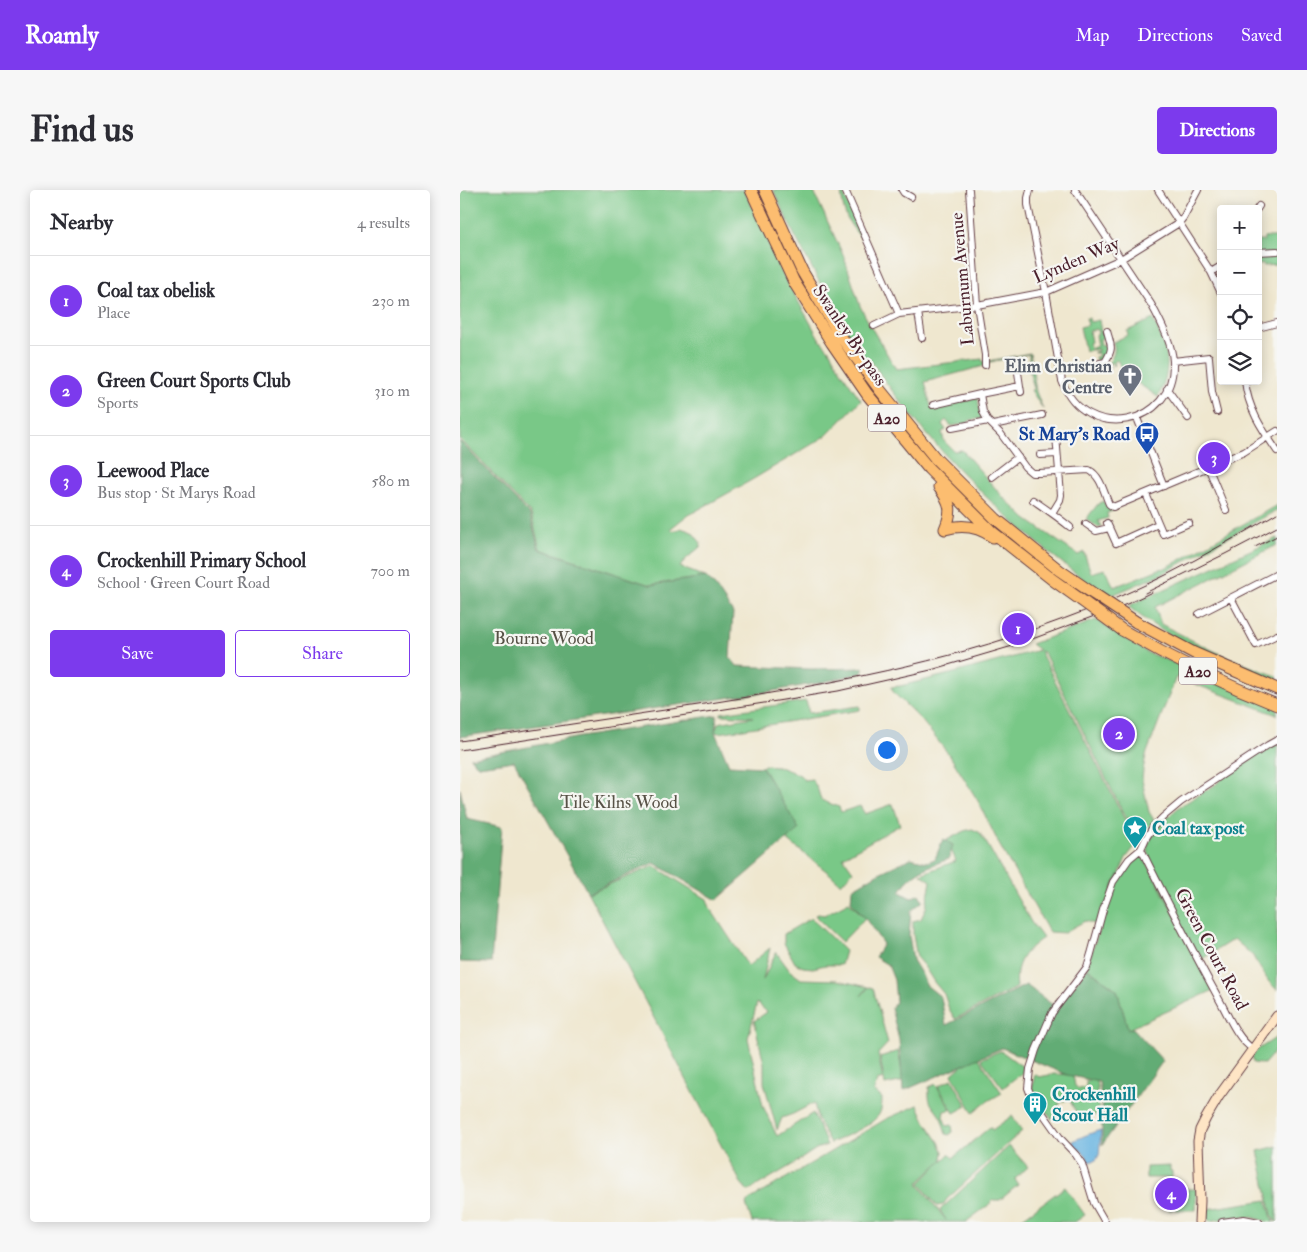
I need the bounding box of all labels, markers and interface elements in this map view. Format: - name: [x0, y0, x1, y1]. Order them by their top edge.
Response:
- text: Roamly: [25, 20, 99, 51]
- text: Map: [1076, 24, 1109, 47]
- text: Directions: [1137, 24, 1213, 47]
- text: Saved: [1241, 24, 1282, 47]
- button: Directions: [1157, 107, 1277, 154]
- text: Find us: [30, 108, 134, 152]
- map controls: [1217, 205, 1262, 385]
- button: +: [1217, 205, 1262, 250]
- text: Nearby: [50, 209, 113, 236]
- street label: Laburnum Avenue: [945, 211, 980, 346]
- text: 4 results: [357, 213, 410, 233]
- street label: Lynden Way: [1030, 232, 1124, 289]
- button: −: [1217, 250, 1262, 295]
- text: Coal tax obelisk: [97, 279, 215, 303]
- street label: Swanley By-pass: [807, 280, 892, 390]
- text: 1: [63, 291, 69, 311]
- text: 230 m: [372, 291, 410, 311]
- button: locate: [1217, 295, 1262, 340]
- text: Place: [97, 303, 130, 323]
- button: layers: [1217, 340, 1262, 385]
- place label: Elim Christian Centre: [1004, 355, 1113, 399]
- church icon: Elim Christian Centre: [1117, 363, 1143, 397]
- text: Green Court Sports Club: [97, 369, 291, 393]
- text: 2: [62, 381, 70, 401]
- text: 310 m: [374, 381, 410, 401]
- text: Sports: [97, 393, 138, 413]
- road number: A20: [868, 404, 906, 432]
- bus stop icon: St Mary's Road: [1134, 421, 1160, 455]
- place label: St Mary's Road: [1019, 423, 1130, 446]
- pin: 3: [1198, 439, 1230, 477]
- text: Leewood Place: [97, 459, 209, 483]
- text: 3: [63, 471, 69, 491]
- text: 580 m: [371, 471, 410, 491]
- text: Bus stop · St Marys Road: [97, 483, 256, 503]
- text: Crockenhill Primary School: [97, 549, 306, 573]
- text: 4: [62, 561, 70, 581]
- text: 700 m: [371, 561, 410, 581]
- text: School · Green Court Road: [97, 573, 270, 593]
- pin: 1: [1002, 610, 1034, 648]
- park label: Bourne Wood: [494, 627, 594, 650]
- button: Save: [50, 630, 225, 677]
- button: Share: [235, 630, 410, 677]
- road number: A20: [1179, 658, 1217, 684]
- pin: 2: [1103, 715, 1135, 753]
- your location: [874, 737, 900, 763]
- park label: Tile Kilns Wood: [560, 791, 678, 814]
- place icon: Coal tax post: [1122, 815, 1148, 849]
- place label: Coal tax post: [1152, 817, 1245, 840]
- street label: Green Court Road: [1170, 884, 1253, 1014]
- place label: Crockenhill Scout Hall: [1052, 1083, 1137, 1127]
- building icon: Crockenhill Scout Hall: [1022, 1091, 1048, 1125]
- pin: 4: [1155, 1175, 1187, 1213]

